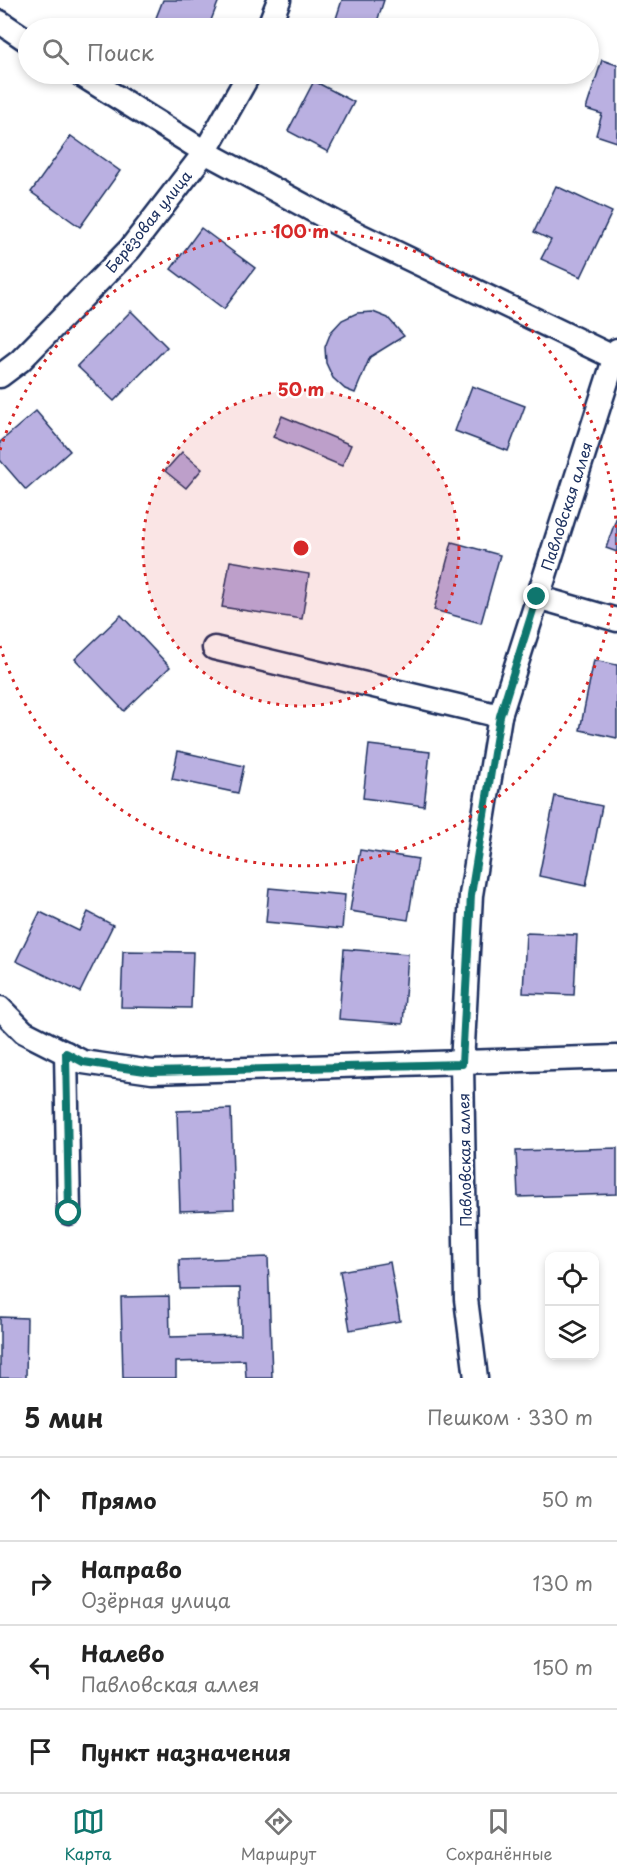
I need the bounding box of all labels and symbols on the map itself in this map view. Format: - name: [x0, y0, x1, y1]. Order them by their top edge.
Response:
- street label: Берёзовая улица: [99, 164, 197, 277]
- text: 100 m: [273, 217, 329, 244]
- text: 50 m: [278, 375, 324, 402]
- street label: Павловская аллея: [534, 439, 598, 573]
- centre of rings: [291, 538, 311, 558]
- route end: [523, 583, 549, 609]
- street label: Павловская аллея: [451, 1093, 477, 1227]
- route start: [55, 1199, 81, 1225]

